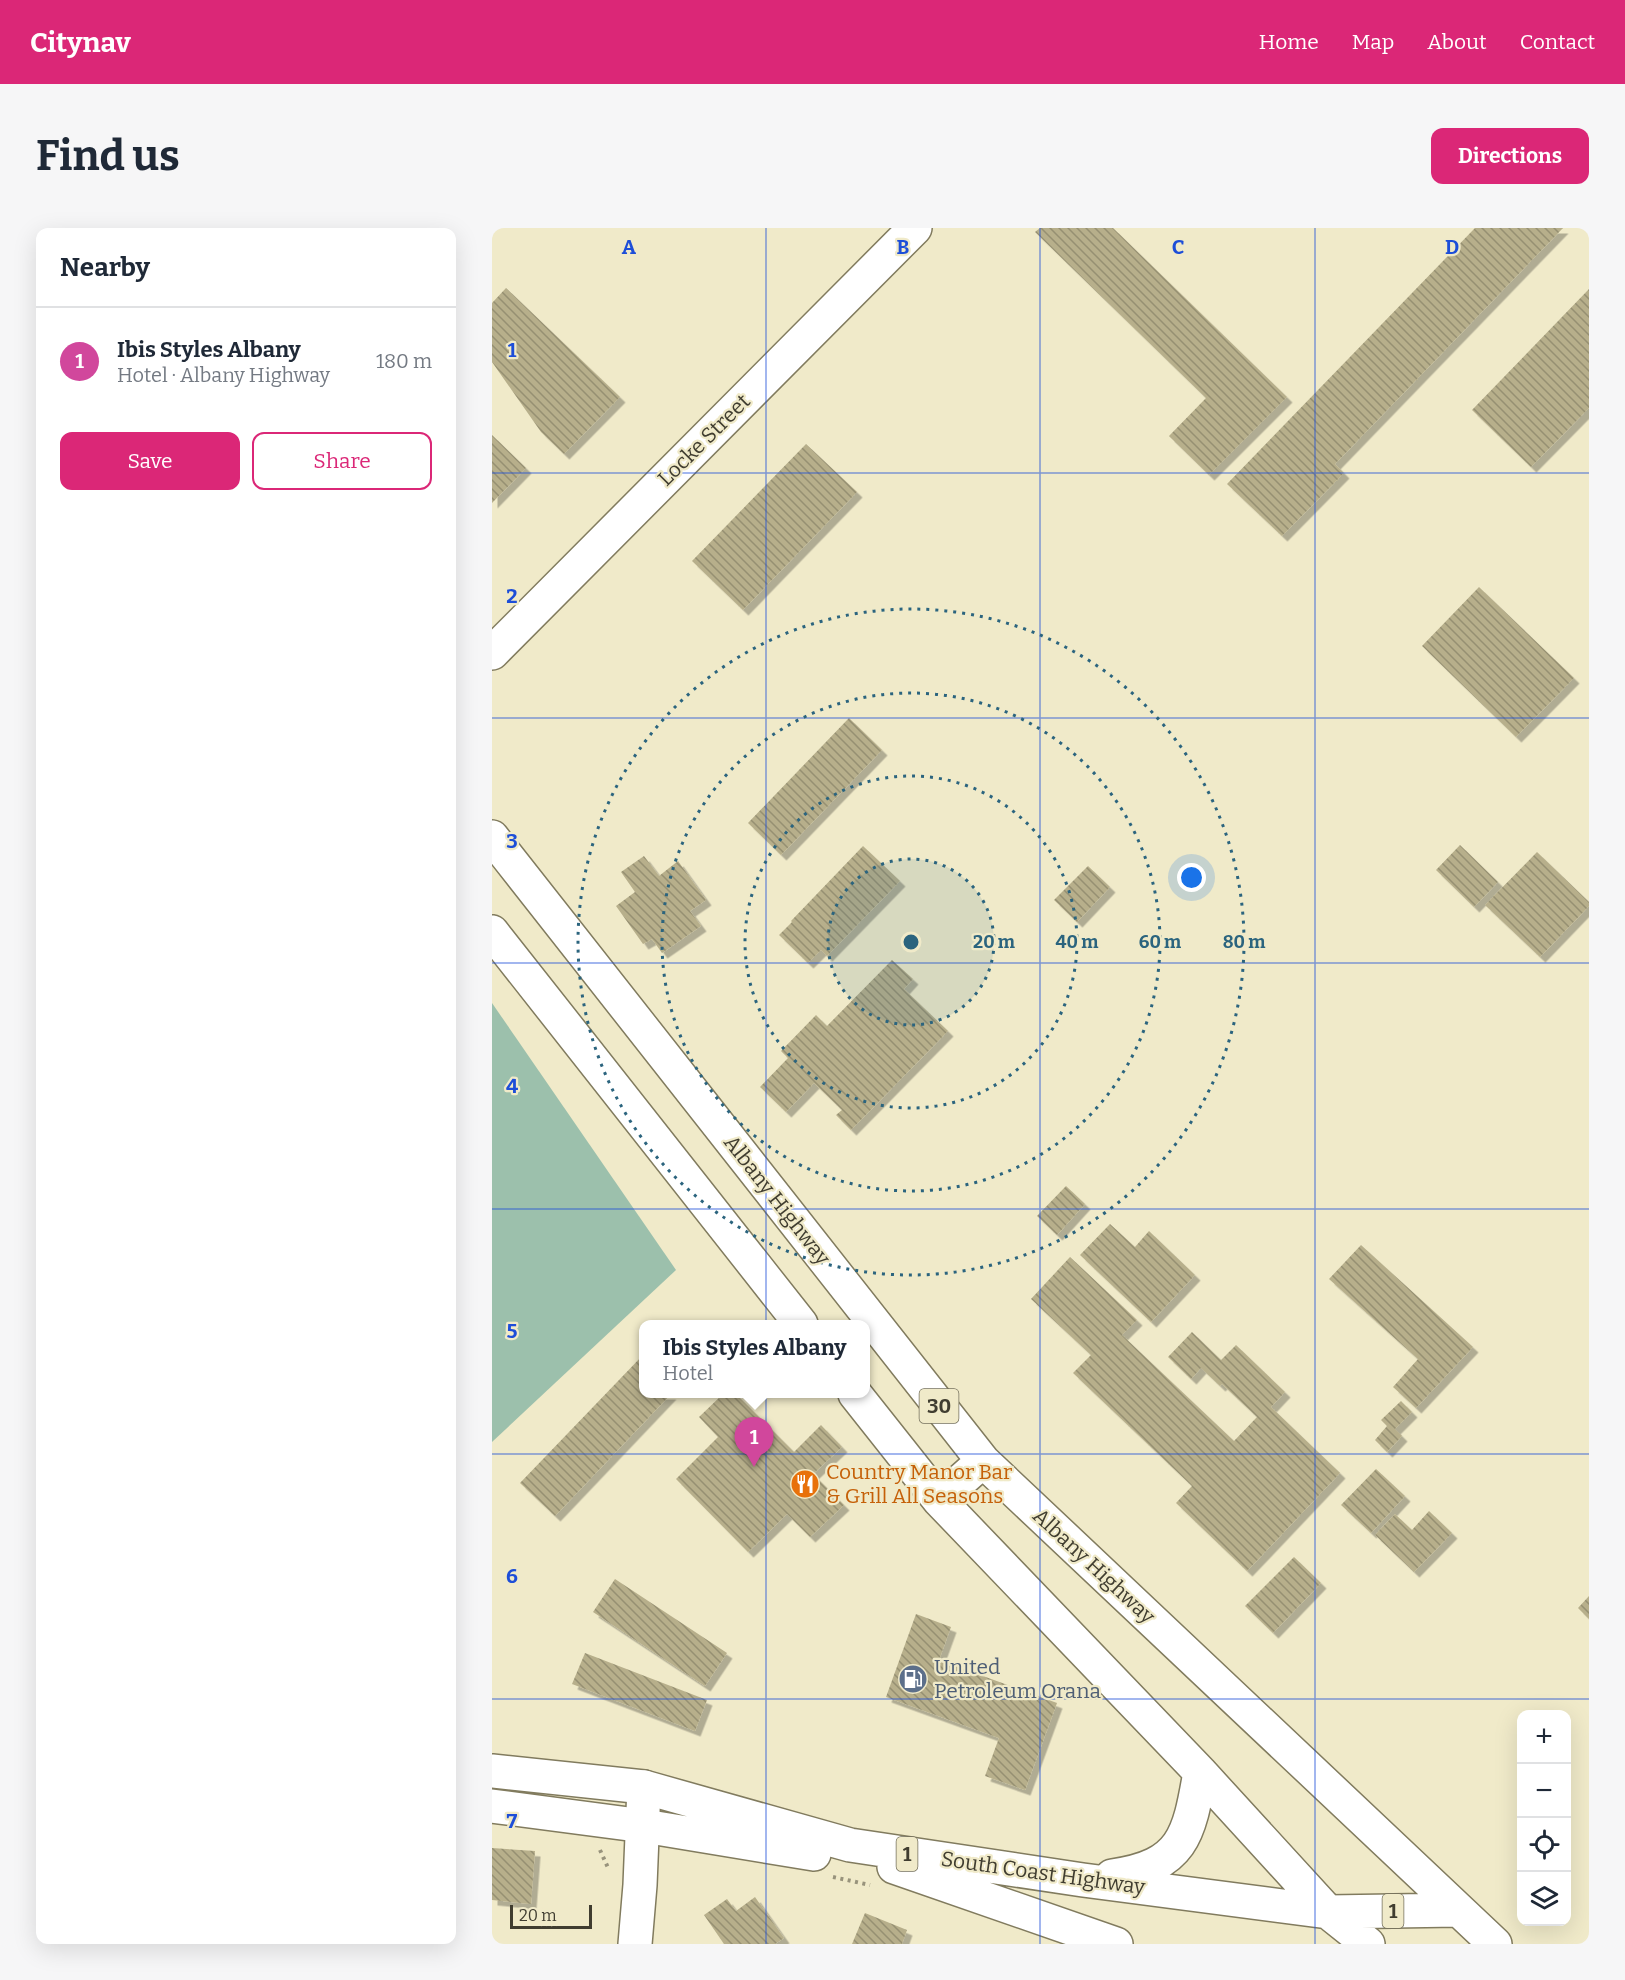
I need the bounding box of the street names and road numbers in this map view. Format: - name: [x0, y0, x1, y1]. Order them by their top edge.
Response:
- street label: Locke Street: [652, 388, 756, 492]
- street label: Albany Highway: [718, 1130, 836, 1271]
- road number: 30: [920, 1389, 958, 1423]
- street label: Albany Highway: [1028, 1503, 1161, 1630]
- road number: 1: [896, 1837, 918, 1871]
- street label: South Coast Highway: [939, 1846, 1148, 1900]
- road number: 1: [1382, 1894, 1404, 1928]

